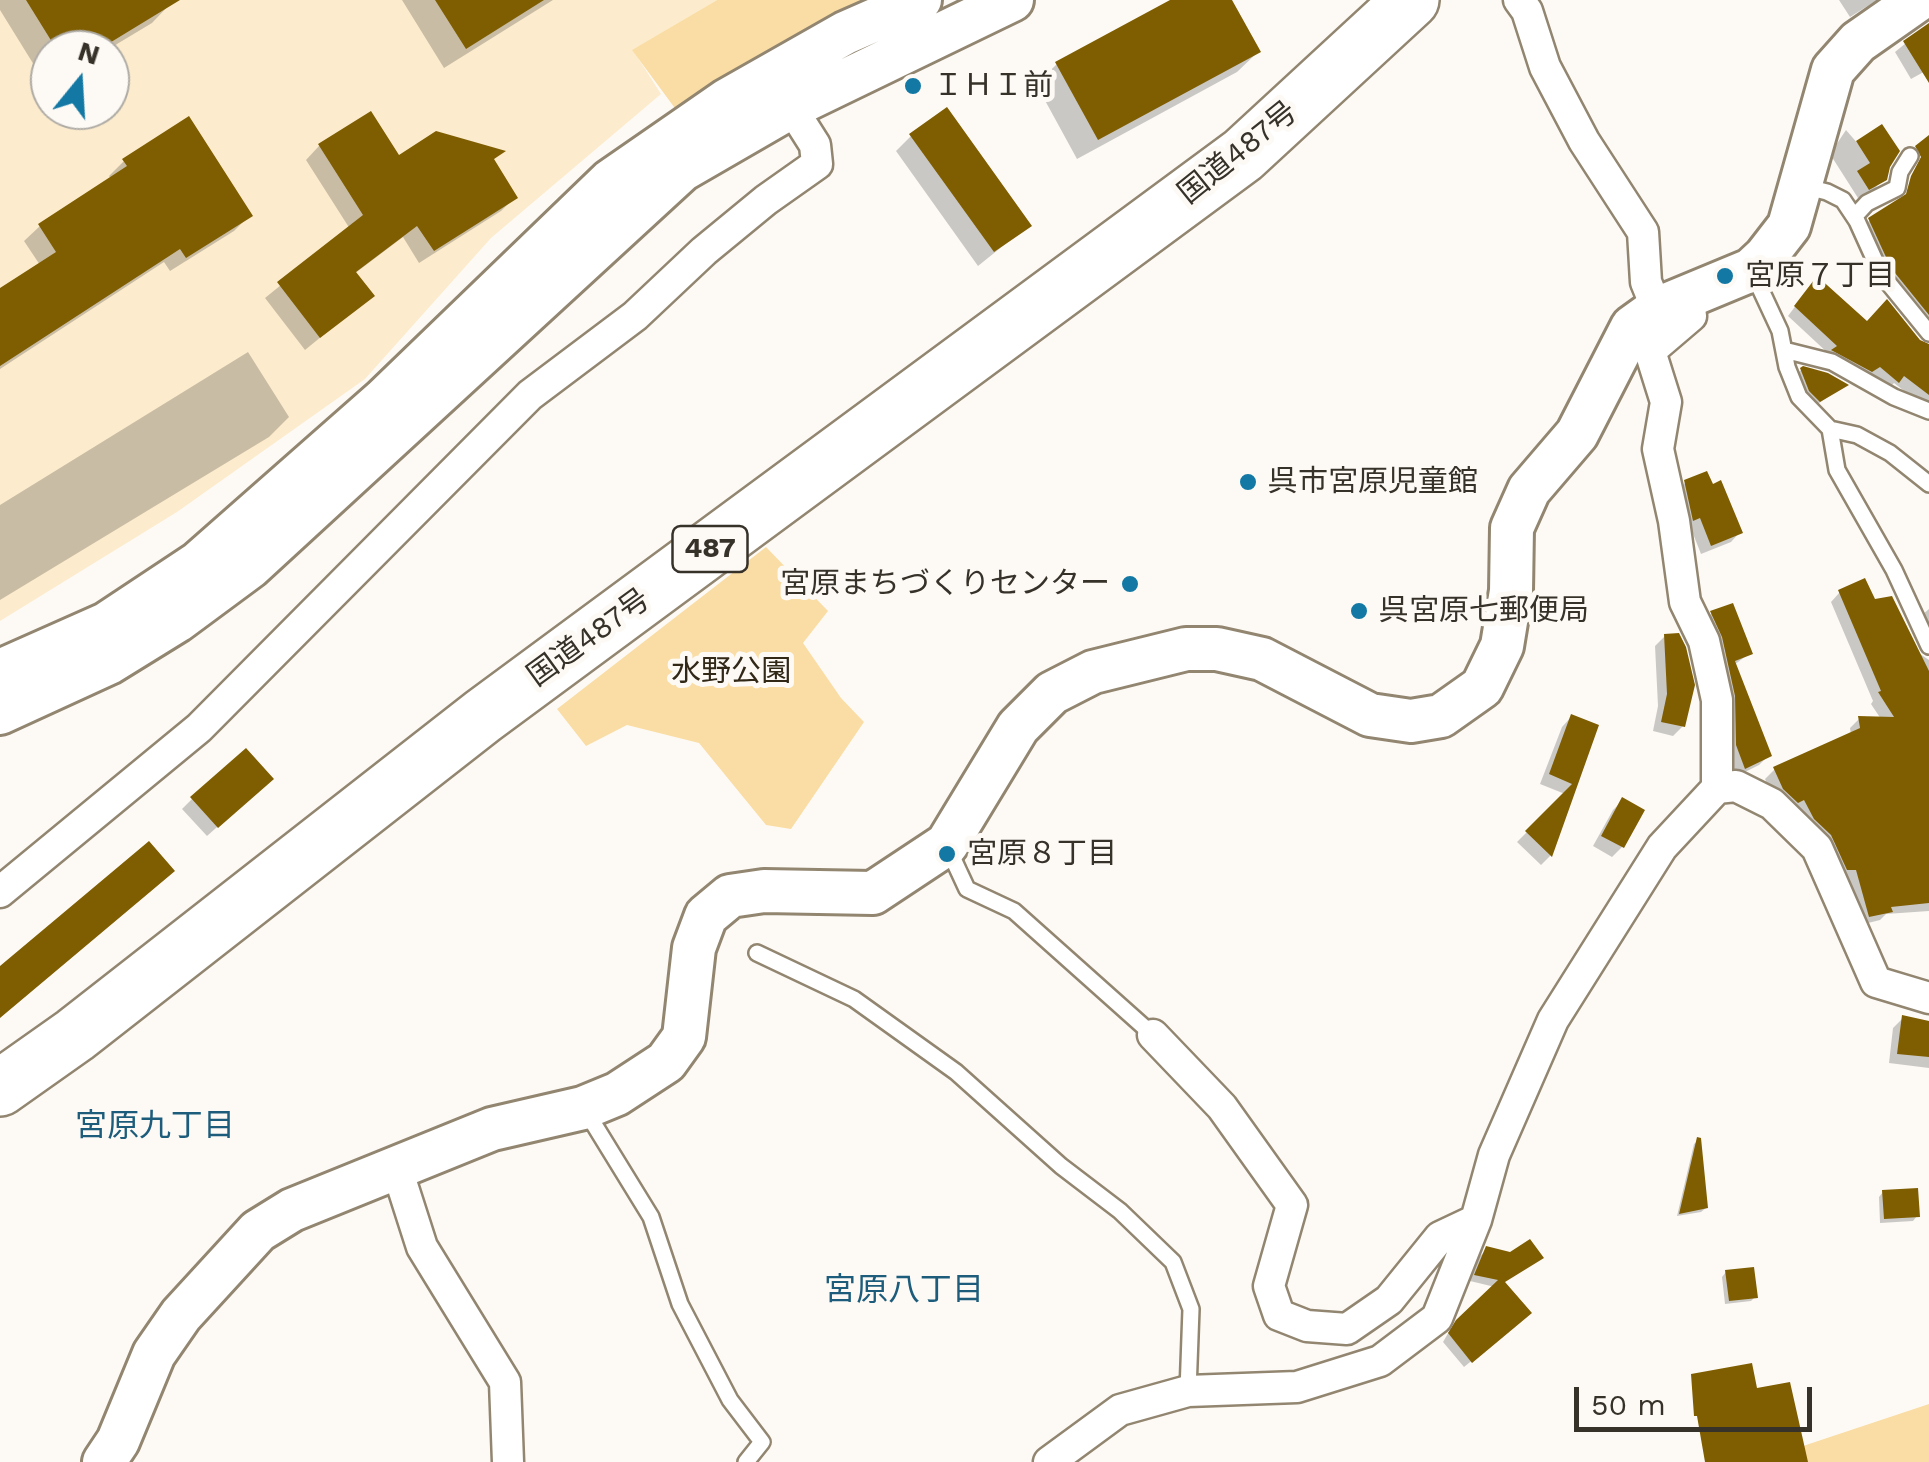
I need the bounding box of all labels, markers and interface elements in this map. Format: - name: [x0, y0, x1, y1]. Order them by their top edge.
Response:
- north arrow: [30, 30, 130, 130]
- text: N: [74, 34, 104, 72]
- place label: ＩＨＩ前: [933, 68, 1053, 104]
- marker: ＩＨＩ前: [902, 75, 924, 97]
- street label: 国道487号: [1171, 94, 1305, 212]
- place label: 宮原７丁目: [1745, 258, 1895, 294]
- marker: 宮原７丁目: [1714, 265, 1736, 287]
- place label: 呉市宮原児童館: [1268, 464, 1478, 500]
- marker: 呉市宮原児童館: [1237, 471, 1259, 493]
- road number: 487: [672, 526, 748, 572]
- place label: 宮原まちづくりセンター: [780, 566, 1110, 602]
- marker: 宮原まちづくりセンター: [1119, 573, 1141, 595]
- street label: 国道487号: [521, 582, 657, 694]
- place label: 呉宮原七郵便局: [1379, 593, 1589, 629]
- marker: 呉宮原七郵便局: [1348, 600, 1370, 622]
- park label: 水野公園: [671, 654, 791, 690]
- place label: 宮原８丁目: [967, 836, 1117, 872]
- marker: 宮原８丁目: [936, 843, 958, 865]
- district label: 宮原九丁目: [75, 1108, 235, 1146]
- district label: 宮原八丁目: [824, 1272, 984, 1310]
- scale bar: [1579, 1367, 1816, 1429]
- text: 50 m: [1591, 1387, 1666, 1422]

